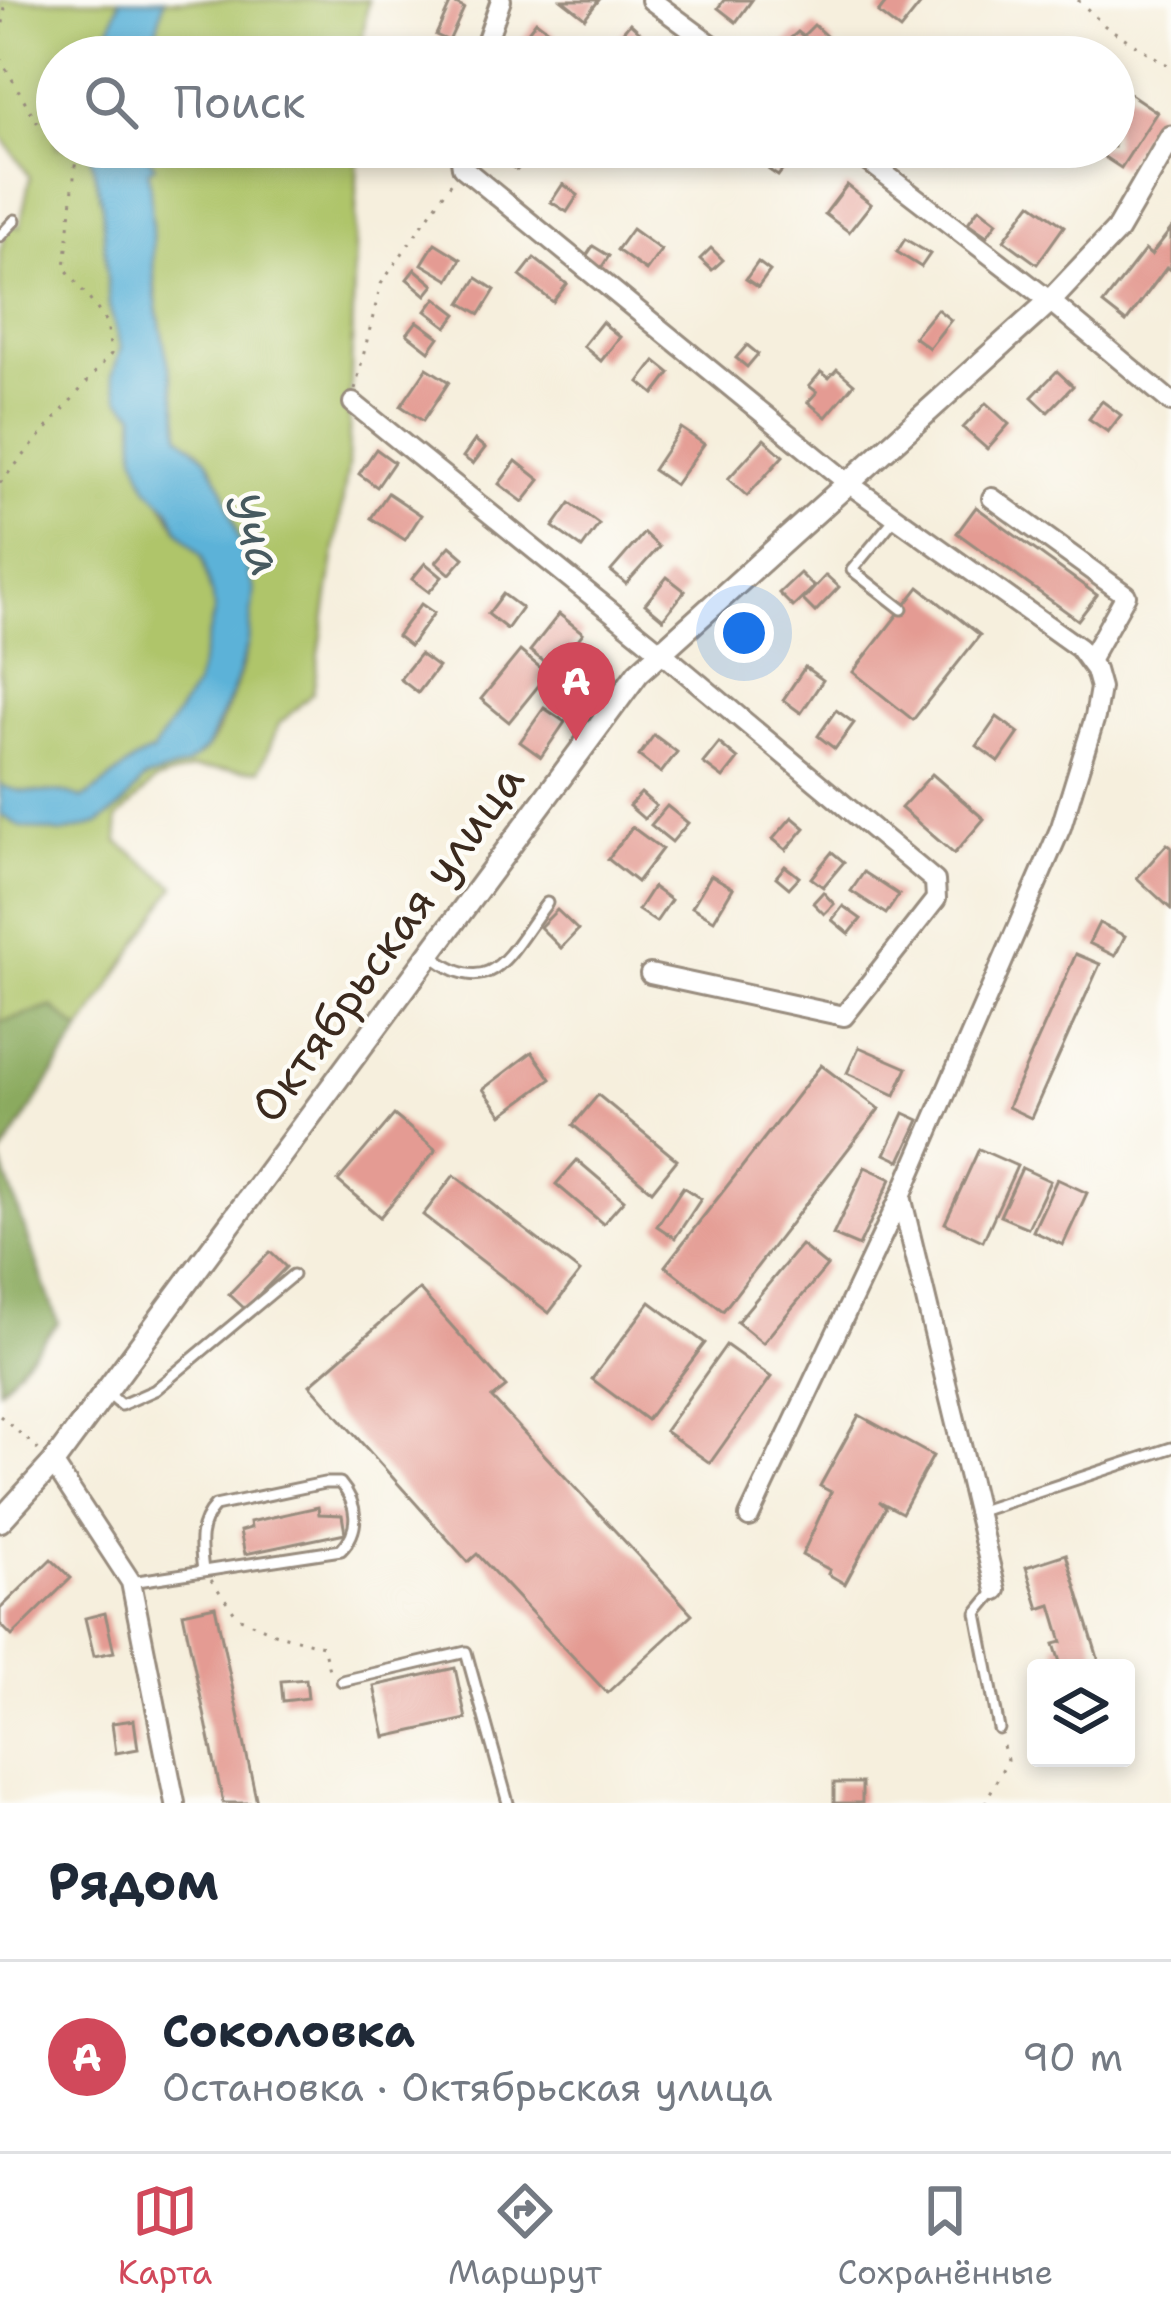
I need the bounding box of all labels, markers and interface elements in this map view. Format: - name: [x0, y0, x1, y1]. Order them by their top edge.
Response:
- search box: [36, 36, 1135, 168]
- icon: search: [78, 69, 144, 135]
- text: Поиск: [174, 72, 305, 132]
- water label: Уча: [210, 482, 300, 584]
- your location: [714, 603, 774, 663]
- pin: A: [537, 642, 615, 741]
- street label: Октябрьская улица: [237, 752, 537, 1134]
- map controls: [1027, 1659, 1135, 1767]
- button: layers: [1027, 1659, 1135, 1767]
- text: Рядом: [48, 1847, 219, 1915]
- text: Соколовка: [162, 2001, 415, 2061]
- text: A: [72, 2031, 102, 2083]
- text: 90 m: [1022, 2031, 1123, 2083]
- text: Остановка · Октябрьская улица: [162, 2061, 773, 2113]
- tab: Карта: [118, 2178, 212, 2295]
- tab: Маршрут: [448, 2178, 602, 2295]
- tab: Сохранённые: [838, 2178, 1053, 2295]

